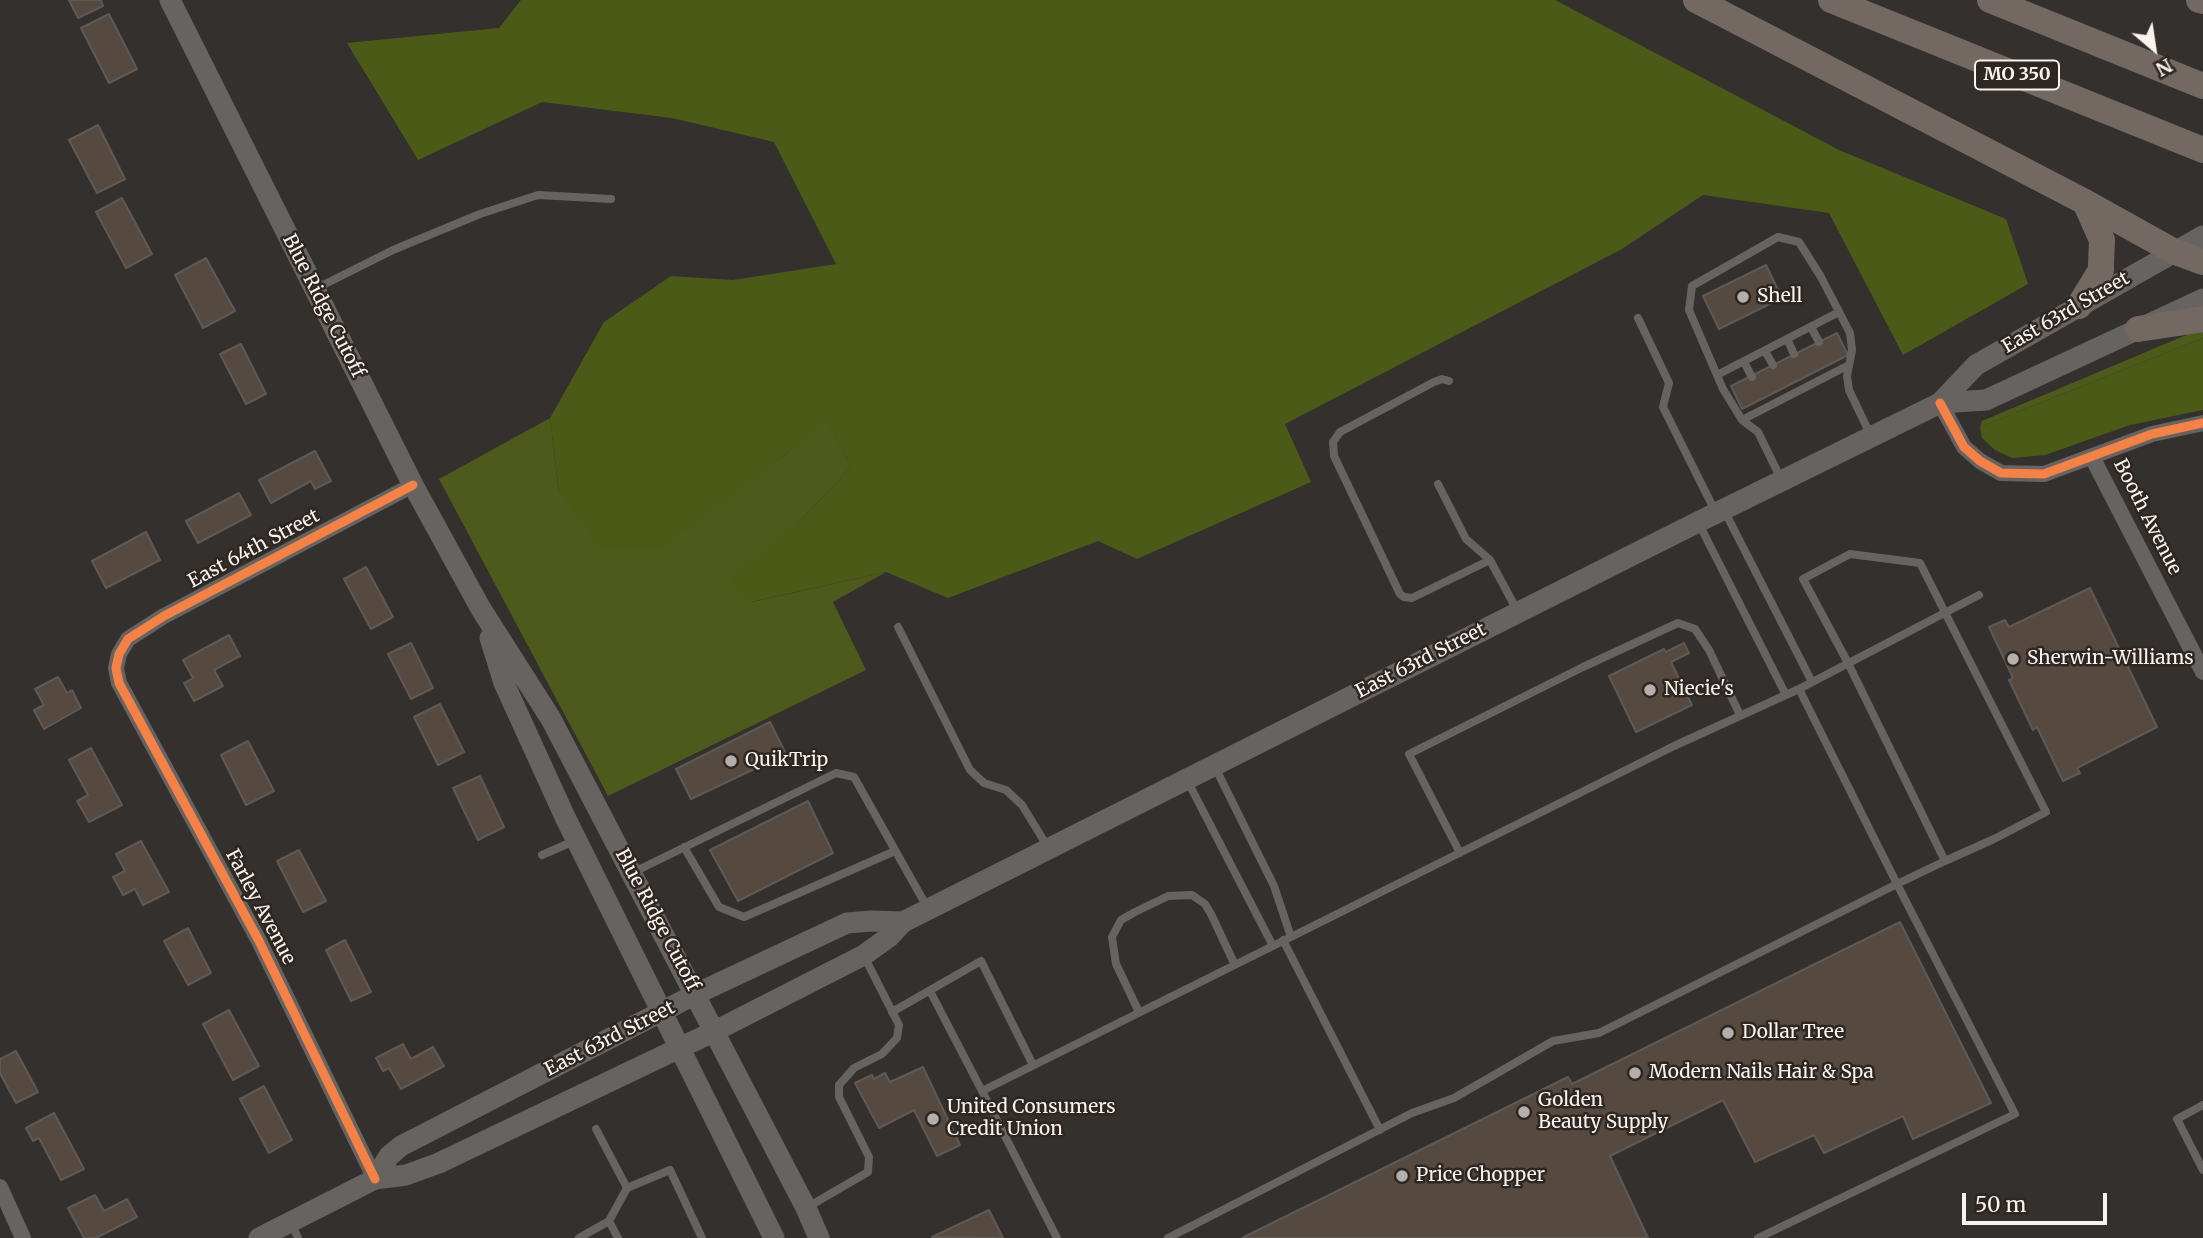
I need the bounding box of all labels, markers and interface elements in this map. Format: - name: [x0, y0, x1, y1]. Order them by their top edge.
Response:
- north arrow: [2119, 14, 2189, 84]
- text: N: [2152, 53, 2177, 81]
- road number: MO 350: [1975, 60, 2059, 90]
- street label: Blue Ridge Cutoff: [277, 231, 369, 381]
- street label: East 63rd Street: [1998, 267, 2134, 359]
- place label: Shell: [1757, 286, 1802, 308]
- marker: Shell: [1735, 289, 1751, 305]
- street label: Booth Avenue: [2108, 455, 2186, 579]
- street label: East 64th Street: [184, 505, 324, 593]
- street label: East 63rd Street: [1352, 618, 1490, 704]
- place label: Sherwin-Williams: [2027, 648, 2194, 670]
- marker: Sherwin-Williams: [2005, 651, 2021, 667]
- place label: Niecie's: [1664, 679, 1734, 701]
- marker: Niecie's: [1642, 682, 1658, 698]
- place label: QuikTrip: [745, 750, 828, 772]
- marker: QuikTrip: [723, 753, 739, 769]
- street label: Blue Ridge Cutoff: [610, 845, 704, 995]
- street label: Farley Avenue: [220, 846, 300, 968]
- street label: East 63rd Street: [541, 996, 679, 1082]
- place label: Dollar Tree: [1742, 1022, 1844, 1044]
- marker: Dollar Tree: [1720, 1025, 1736, 1041]
- place label: Modern Nails Hair & Spa: [1649, 1062, 1874, 1084]
- marker: Modern Nails Hair & Spa: [1627, 1065, 1643, 1081]
- place label: Golden Beauty Supply: [1538, 1090, 1668, 1134]
- place label: United Consumers Credit Union: [947, 1097, 1116, 1141]
- marker: Golden Beauty Supply: [1516, 1104, 1532, 1120]
- marker: United Consumers Credit Union: [925, 1111, 941, 1127]
- place label: Price Chopper: [1416, 1165, 1545, 1187]
- marker: Price Chopper: [1394, 1168, 1410, 1184]
- scale bar: [1965, 1178, 2110, 1222]
- text: 50 m: [1975, 1191, 2026, 1218]

